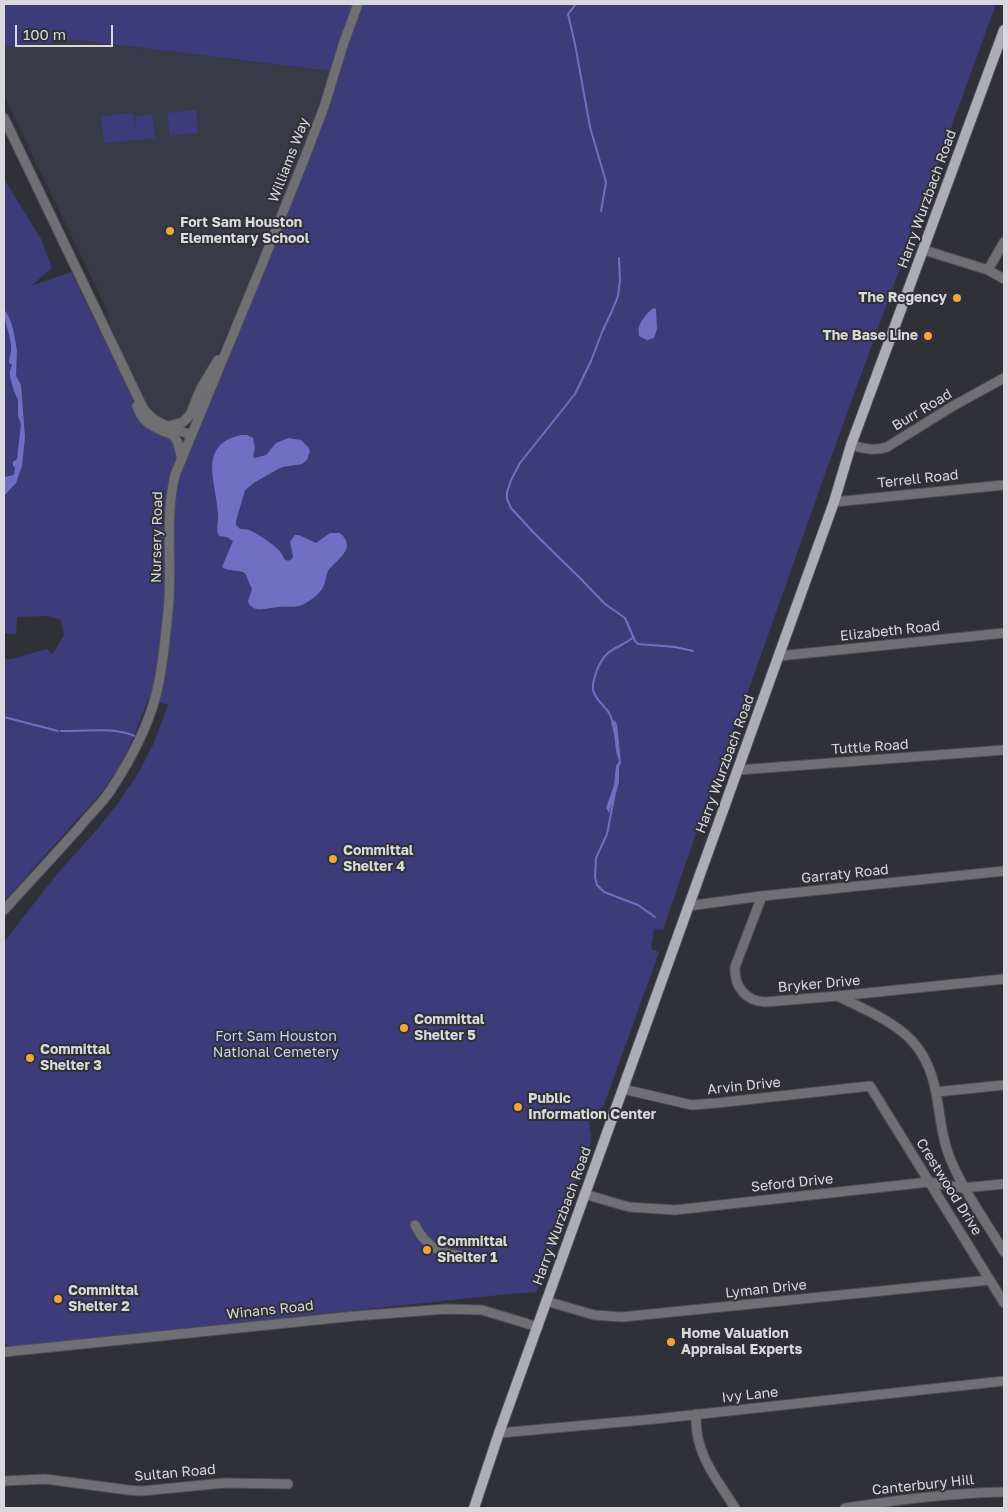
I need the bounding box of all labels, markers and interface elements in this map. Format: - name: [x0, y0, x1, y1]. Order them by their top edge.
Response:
- scale bar: [18, 15, 115, 47]
- text: 100 m: [23, 25, 66, 43]
- street label: Williams Way: [265, 115, 313, 205]
- street label: Harry Wurzbach Road: [894, 127, 960, 271]
- place label: Fort Sam Houston Elementary School: [180, 215, 309, 248]
- marker: Fort Sam Houston Elementary School: [164, 225, 176, 237]
- place label: The Regency: [858, 290, 947, 306]
- marker: The Regency: [951, 292, 963, 304]
- place label: The Base Line: [823, 328, 918, 344]
- marker: The Base Line: [922, 330, 934, 342]
- street label: Burr Road: [889, 386, 955, 434]
- street label: Terrell Road: [877, 466, 959, 492]
- street label: Nursery Road: [148, 491, 166, 583]
- street label: Elizabeth Road: [839, 617, 941, 645]
- street label: Harry Wurzbach Road: [692, 692, 758, 836]
- street label: Tuttle Road: [831, 736, 909, 758]
- place label: Committal Shelter 4: [343, 843, 414, 876]
- marker: Committal Shelter 4: [327, 853, 339, 865]
- street label: Garraty Road: [800, 861, 890, 887]
- street label: Bryker Drive: [777, 972, 861, 996]
- place label: Committal Shelter 5: [414, 1012, 485, 1044]
- marker: Committal Shelter 5: [398, 1022, 410, 1034]
- park label: Fort Sam Houston National Cemetery: [213, 1029, 339, 1062]
- place label: Committal Shelter 3: [40, 1042, 111, 1074]
- marker: Committal Shelter 3: [24, 1052, 36, 1064]
- street label: Arvin Drive: [706, 1074, 782, 1098]
- place label: Public Information Center: [528, 1091, 656, 1124]
- marker: Public Information Center: [512, 1101, 524, 1113]
- street label: Crestwood Drive: [912, 1136, 986, 1238]
- street label: Harry Wurzbach Road: [529, 1144, 595, 1288]
- street label: Seford Drive: [750, 1170, 834, 1196]
- place label: Committal Shelter 1: [437, 1234, 508, 1266]
- marker: Committal Shelter 1: [421, 1244, 433, 1256]
- street label: Lyman Drive: [724, 1276, 808, 1302]
- place label: Committal Shelter 2: [68, 1283, 139, 1315]
- marker: Committal Shelter 2: [52, 1293, 64, 1305]
- street label: Winans Road: [226, 1297, 314, 1323]
- place label: Home Valuation Appraisal Experts: [681, 1326, 802, 1358]
- marker: Home Valuation Appraisal Experts: [665, 1336, 677, 1348]
- street label: Ivy Lane: [721, 1384, 779, 1406]
- street label: Sultan Road: [134, 1461, 216, 1485]
- street label: Canterbury Hill: [871, 1471, 975, 1499]

